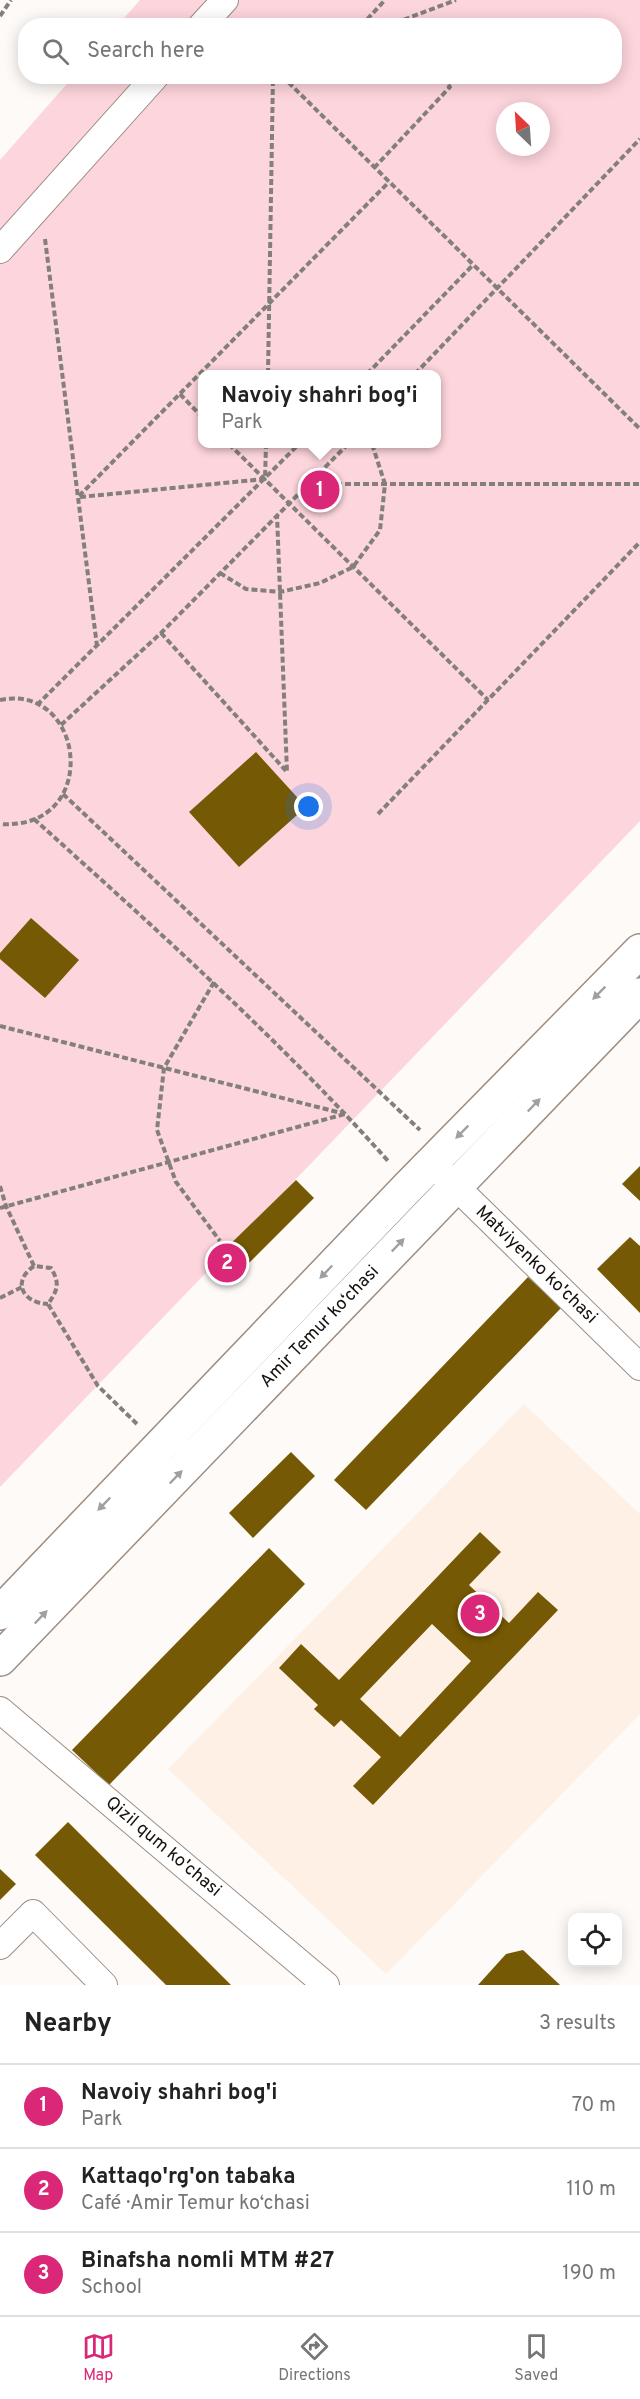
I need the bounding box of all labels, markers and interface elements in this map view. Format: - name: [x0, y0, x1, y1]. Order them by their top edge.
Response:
- search box: [18, 18, 622, 84]
- icon: search: [39, 35, 72, 68]
- text: Search here: [87, 38, 205, 65]
- north arrow: [496, 102, 550, 156]
- popup: [198, 370, 441, 448]
- text: Navoiy shahri bog'i: [221, 383, 418, 410]
- text: Park: [221, 410, 263, 436]
- pin: 1: [300, 468, 340, 512]
- your location: [294, 792, 323, 821]
- one-way arrow: [592, 986, 606, 1001]
- one-way arrow: [526, 1098, 540, 1112]
- one-way arrow: [456, 1125, 470, 1139]
- street label: Matviyenko ko'chasi: [470, 1201, 602, 1329]
- one-way arrow: [391, 1238, 405, 1253]
- pin: 2: [208, 1240, 246, 1286]
- street label: Amir Temur ko‘chasi: [255, 1261, 385, 1393]
- one-way arrow: [319, 1264, 333, 1279]
- one-way arrow: [168, 1470, 182, 1484]
- one-way arrow: [98, 1496, 112, 1510]
- pin: 3: [460, 1592, 500, 1636]
- one-way arrow: [33, 1611, 47, 1625]
- street label: Qizil qum ko'chasi: [100, 1792, 226, 1902]
- map controls: [568, 1913, 622, 1967]
- button: locate: [568, 1913, 622, 1967]
- text: Nearby: [24, 2008, 112, 2041]
- text: 3 results: [539, 2011, 616, 2037]
- text: Navoiy shahri bog'i: [81, 2080, 277, 2107]
- text: 1: [40, 2093, 48, 2119]
- text: 70 m: [572, 2093, 616, 2119]
- text: Park: [81, 2107, 122, 2133]
- text: Kattaqo'rg'on tabaka: [81, 2164, 295, 2191]
- text: 2: [37, 2177, 50, 2203]
- text: 110 m: [567, 2177, 616, 2203]
- text: Café · Amir Temur ko‘chasi: [81, 2191, 310, 2217]
- text: Binafsha nomli MTM #27: [81, 2248, 334, 2275]
- text: 3: [38, 2261, 50, 2287]
- text: 190 m: [562, 2261, 616, 2287]
- text: School: [81, 2275, 142, 2301]
- tab: Map: [82, 2330, 115, 2386]
- tab: Directions: [278, 2330, 351, 2386]
- tab: Saved: [514, 2330, 558, 2386]

